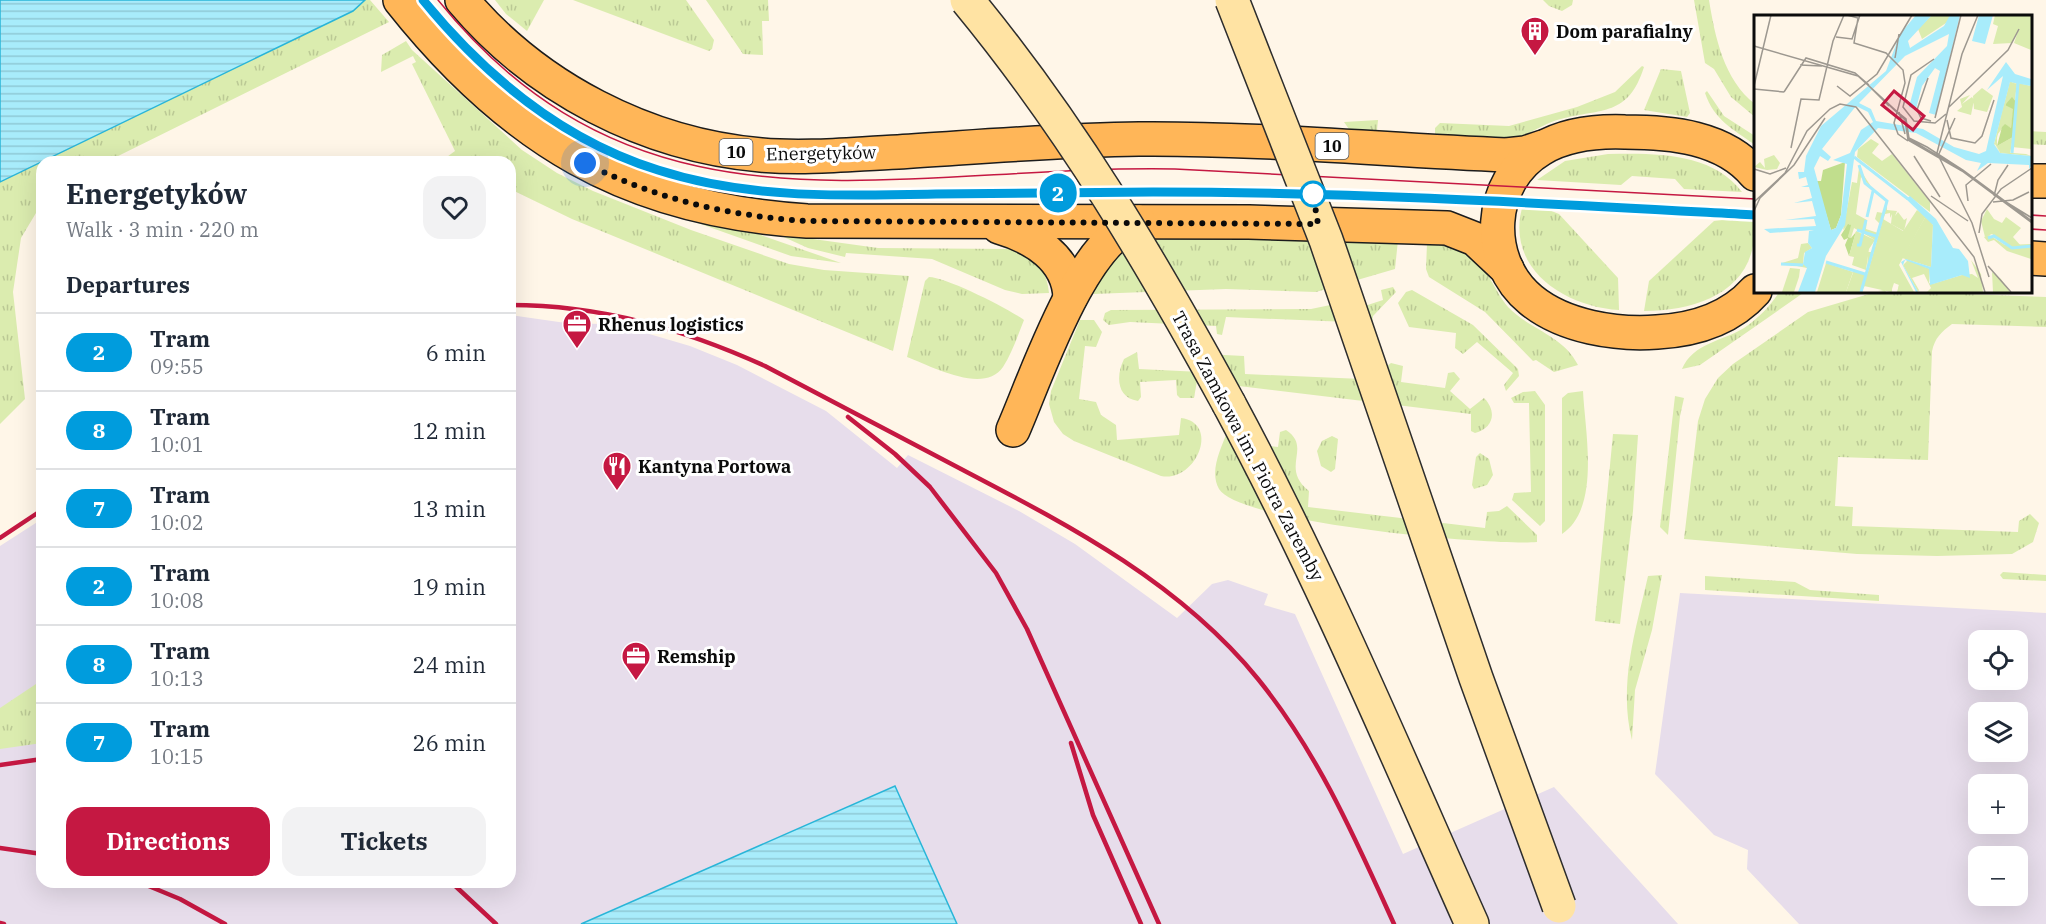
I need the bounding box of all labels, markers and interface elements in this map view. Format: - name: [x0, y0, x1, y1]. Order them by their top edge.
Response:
- building icon: Dom parafialny: [1519, 15, 1551, 57]
- inset map: [1754, 15, 2031, 292]
- place label: Dom parafialny: [1556, 20, 1693, 43]
- road number: 10: [1316, 133, 1348, 159]
- road number: 10: [720, 139, 752, 165]
- street label: Energetyków: [766, 141, 876, 165]
- your location: [570, 148, 600, 178]
- line badge: 2: [1038, 174, 1078, 212]
- text: Energetyków: [66, 175, 248, 212]
- button: heart: [423, 176, 486, 239]
- text: 2: [1052, 179, 1064, 207]
- unlabelled marker: [1300, 181, 1326, 207]
- text: Walk · 3 min · 220 m: [66, 216, 259, 243]
- text: Departures: [66, 270, 190, 299]
- street label: Trasa Zamkowa im. Piotra Zaremby: [1167, 307, 1329, 585]
- office icon: Rhenus logistics: [561, 308, 593, 350]
- place label: Rhenus logistics: [598, 313, 744, 336]
- text: Tram: [150, 324, 210, 353]
- text: 2: [93, 338, 105, 366]
- text: 6 min: [426, 338, 486, 367]
- text: 09:55: [150, 353, 204, 380]
- text: Tram: [150, 402, 210, 431]
- text: 8: [93, 416, 105, 444]
- text: 12 min: [413, 416, 486, 445]
- text: 10:01: [150, 431, 204, 458]
- restaurant icon: Kantyna Portowa: [601, 450, 633, 492]
- place label: Kantyna Portowa: [638, 455, 791, 478]
- text: Tram: [150, 480, 210, 509]
- text: 7: [93, 494, 105, 522]
- text: 13 min: [413, 494, 486, 523]
- text: 10:02: [150, 509, 204, 536]
- text: Tram: [150, 558, 210, 587]
- text: 2: [93, 572, 105, 600]
- text: 19 min: [413, 572, 486, 601]
- text: 10:08: [150, 587, 204, 614]
- map controls: [1968, 630, 2028, 906]
- button: locate: [1968, 630, 2028, 690]
- text: Tram: [150, 636, 210, 665]
- office icon: Remship: [620, 640, 652, 682]
- place label: Remship: [657, 645, 736, 668]
- text: 8: [93, 650, 105, 678]
- text: 24 min: [413, 650, 486, 679]
- text: 10:13: [150, 665, 204, 692]
- button: layers: [1968, 702, 2028, 762]
- text: Tram: [150, 714, 210, 743]
- text: 7: [93, 728, 105, 756]
- text: 26 min: [413, 728, 486, 757]
- text: 10:15: [150, 743, 204, 770]
- button: +: [1968, 774, 2028, 834]
- button: Directions: [66, 807, 270, 876]
- button: Tickets: [282, 807, 486, 876]
- button: −: [1968, 846, 2028, 906]

